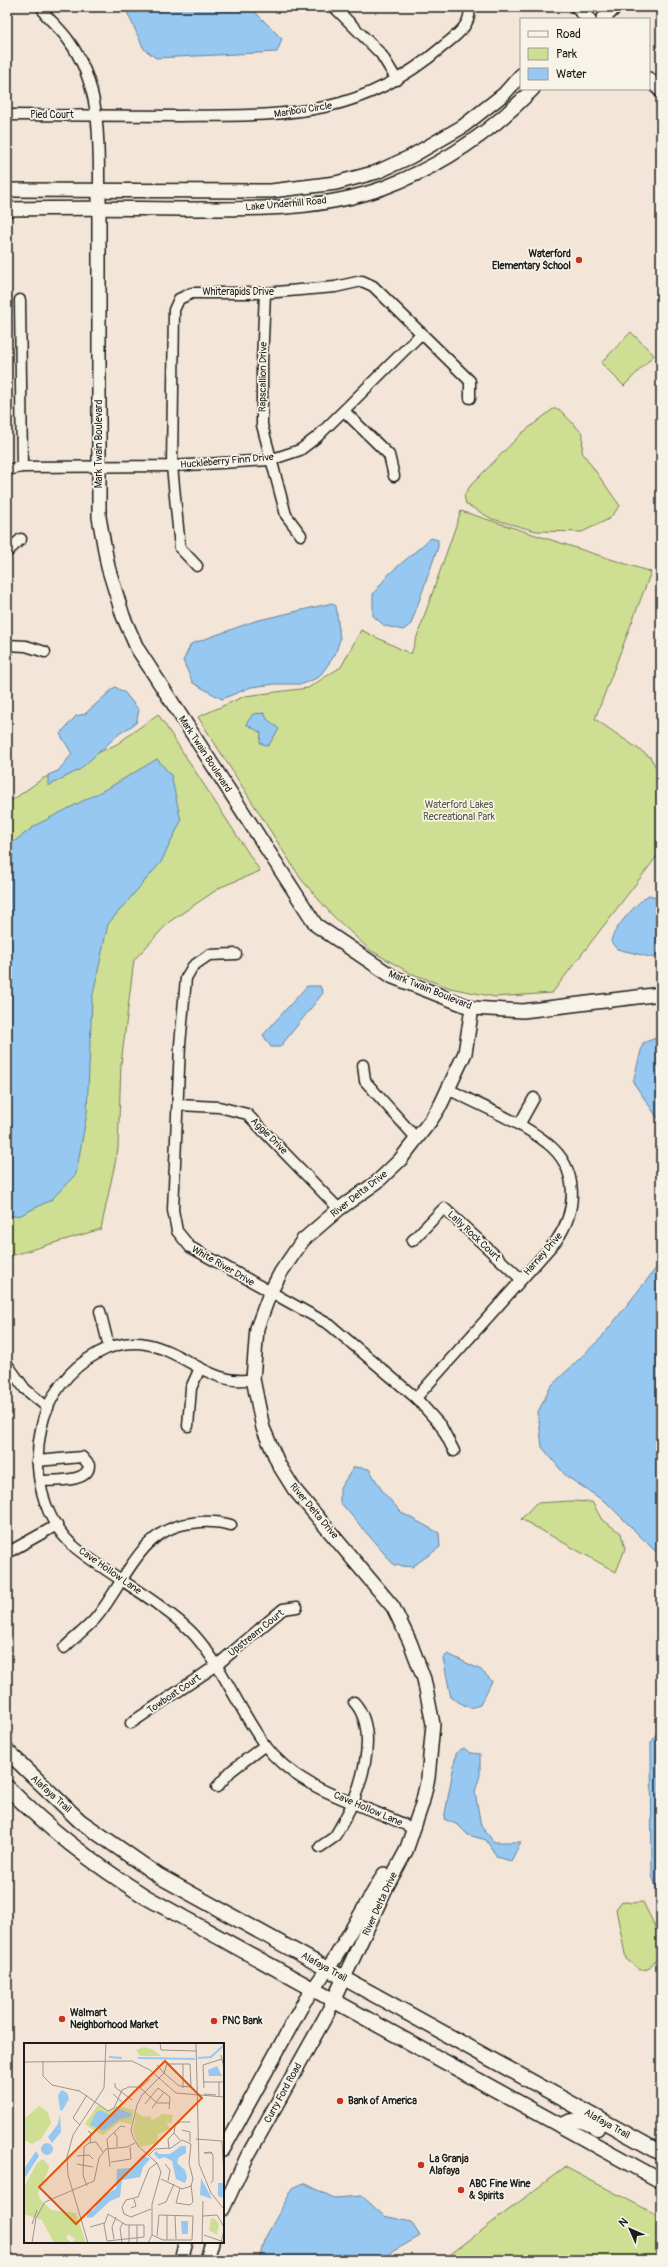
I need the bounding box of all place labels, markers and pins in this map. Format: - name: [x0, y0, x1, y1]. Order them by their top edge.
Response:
- place label: Waterford Elementary School: [492, 248, 571, 272]
- marker: Waterford Elementary School: [574, 255, 584, 265]
- place label: Walmart Neighborhood Market: [70, 2007, 159, 2031]
- marker: Walmart Neighborhood Market: [57, 2014, 67, 2024]
- place label: PNC Bank: [222, 2015, 263, 2027]
- marker: PNC Bank: [209, 2016, 219, 2026]
- place label: Bank of America: [348, 2095, 417, 2107]
- marker: Bank of America: [335, 2096, 345, 2106]
- place label: La Granja Alafaya: [429, 2153, 469, 2177]
- marker: La Granja Alafaya: [416, 2160, 426, 2170]
- place label: ABC Fine Wine & Spirits: [469, 2178, 532, 2202]
- marker: ABC Fine Wine & Spirits: [456, 2185, 466, 2195]

